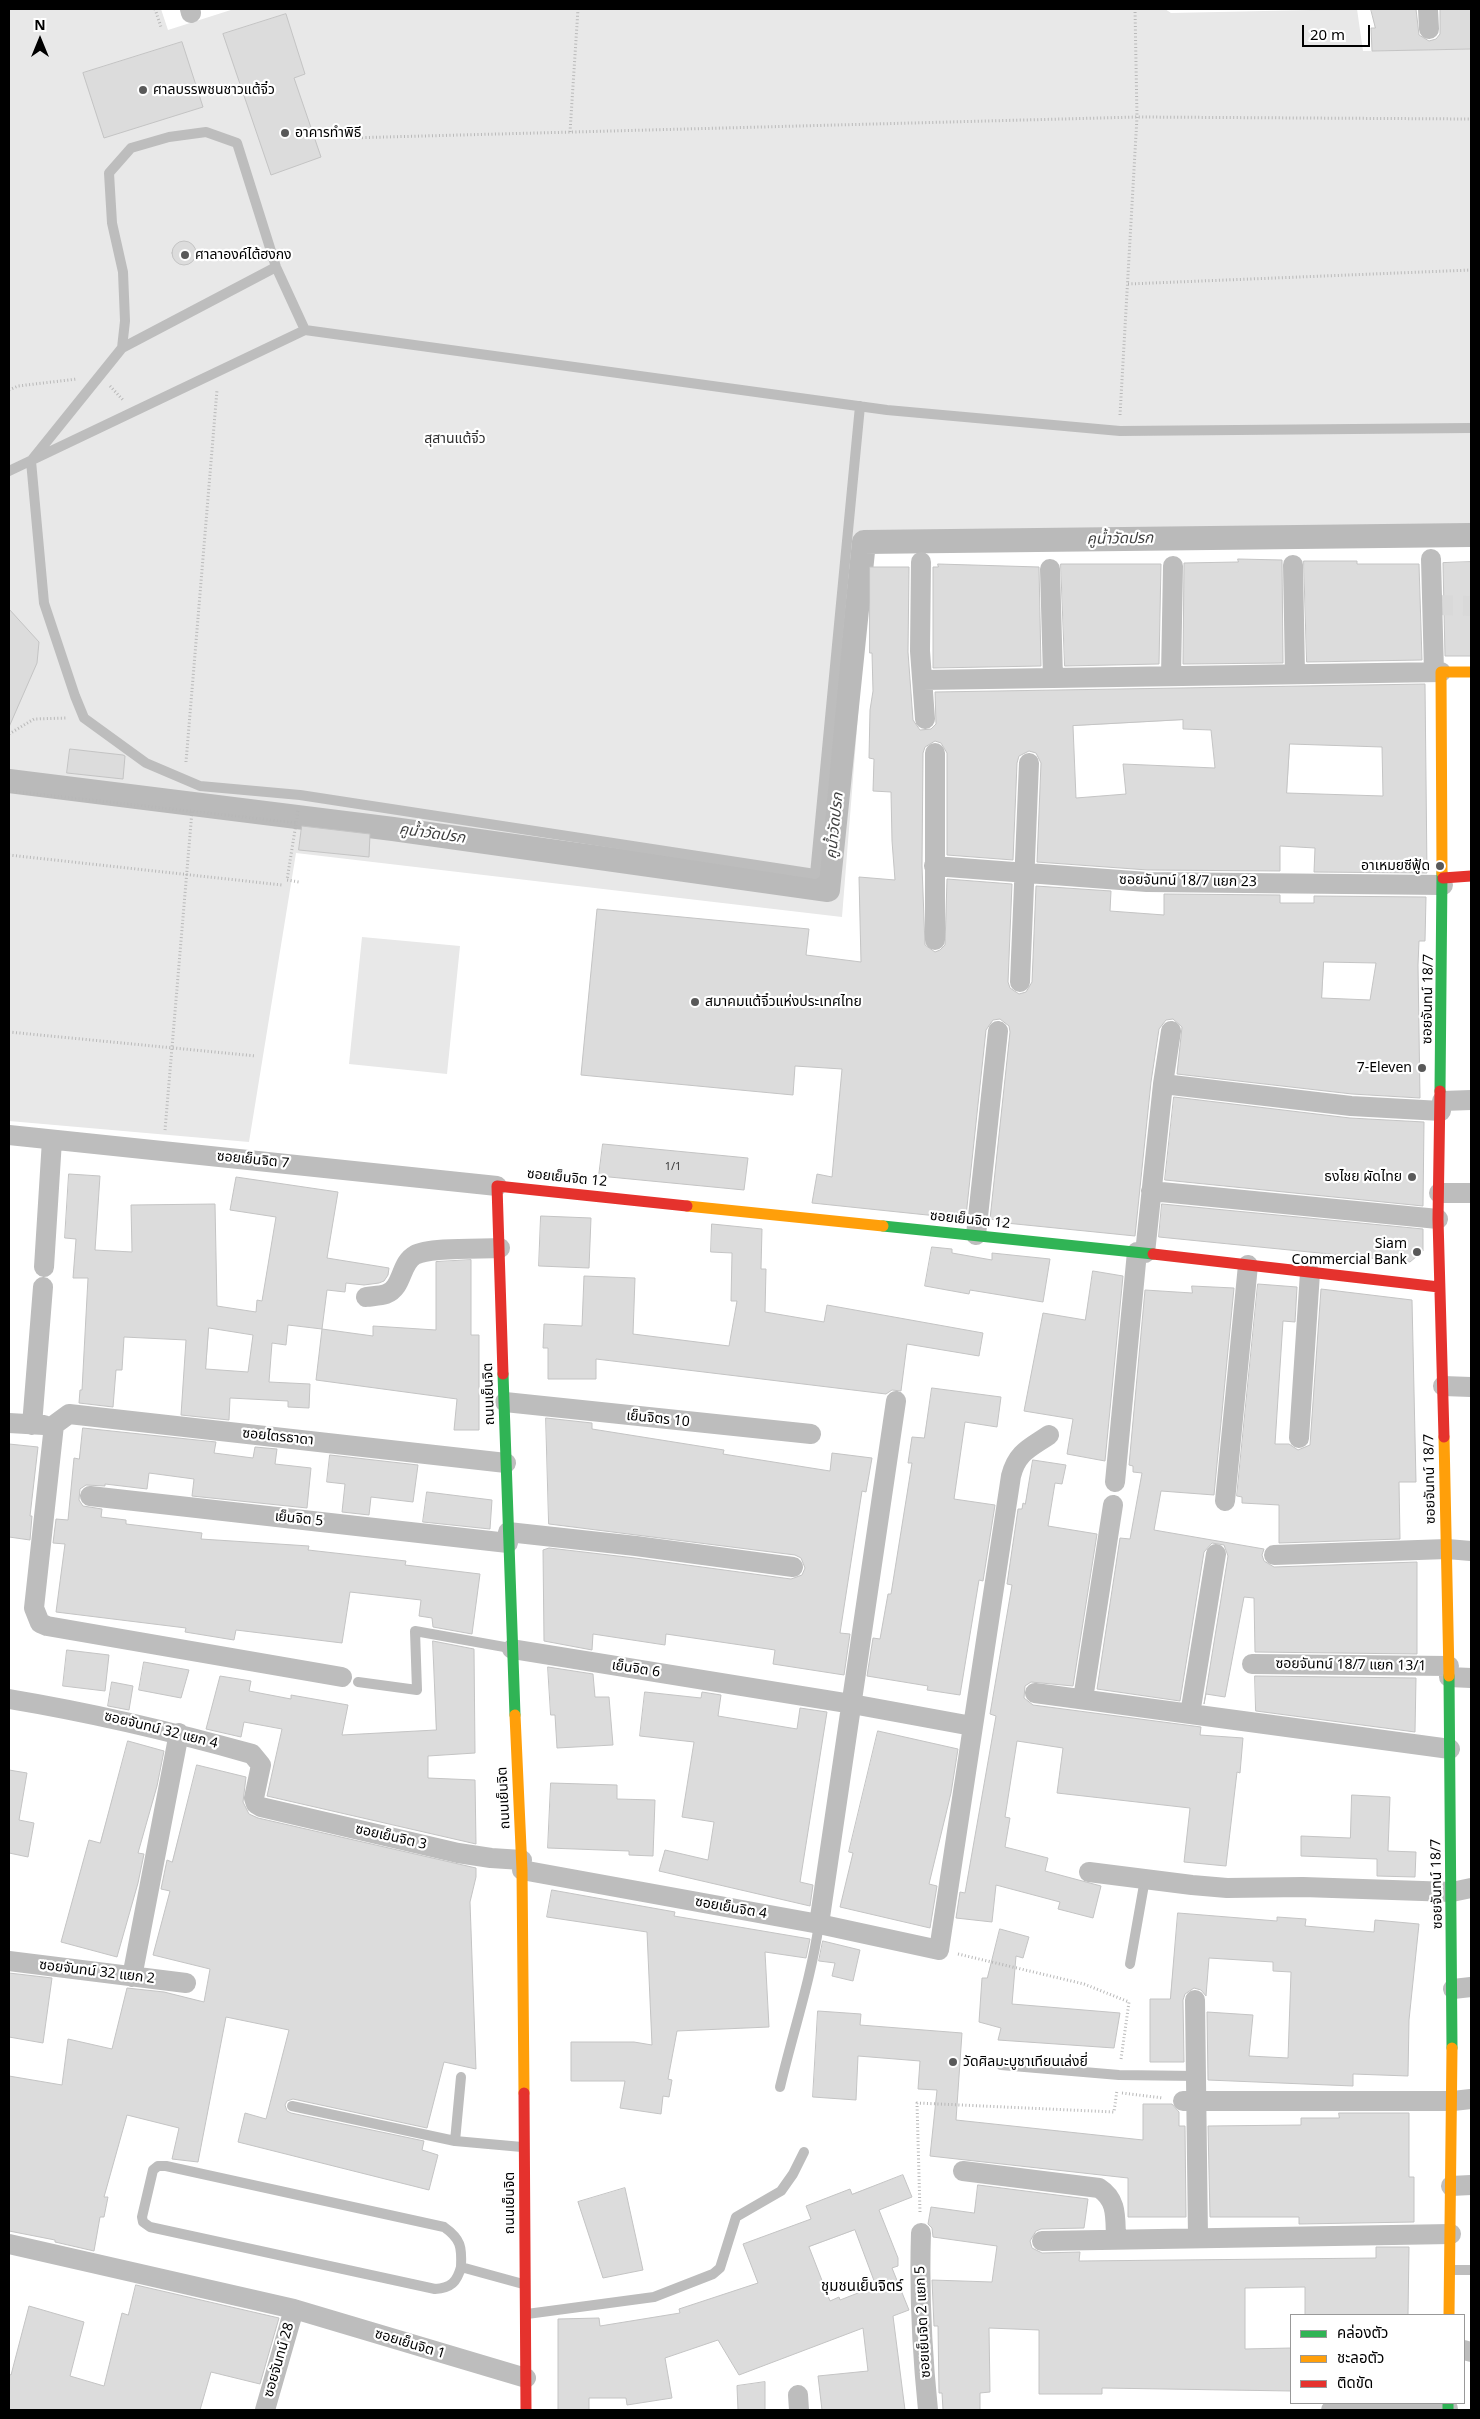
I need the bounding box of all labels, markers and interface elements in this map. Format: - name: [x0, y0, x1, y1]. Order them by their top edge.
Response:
- north arrow: [15, 15, 65, 65]
- text: N: [34, 15, 46, 34]
- scale bar: [1305, 15, 1372, 47]
- text: 20 m: [1310, 24, 1345, 44]
- place label: ศาลบรรพชนชาวแต้จิ๋ว: [153, 82, 275, 98]
- marker: ศาลบรรพชนชาวแต้จิ๋ว: [137, 84, 149, 96]
- place label: อาคารทำพิธี: [295, 125, 361, 141]
- marker: อาคารทำพิธี: [279, 127, 291, 139]
- place label: ศาลาองค์ไต้ฮงกง: [195, 247, 292, 263]
- marker: ศาลาองค์ไต้ฮงกง: [179, 249, 191, 261]
- park label: สุสานแต้จิ๋ว: [424, 431, 486, 447]
- water label: คูน้ำวัดปรก: [1087, 529, 1153, 549]
- water label: คูน้ำวัดปรก: [823, 792, 847, 860]
- water label: คูน้ำวัดปรก: [398, 820, 466, 848]
- place label: อาเหมยซีฟู้ด: [1361, 858, 1430, 874]
- marker: อาเหมยซีฟู้ด: [1434, 860, 1446, 872]
- street label: ซอยจันทน์ 18/7 แยก 23: [1119, 871, 1257, 891]
- street label: ซอยจันทน์ 18/7: [1419, 954, 1437, 1044]
- place label: สมาคมแต้จิ๋วแห่งประเทศไทย: [705, 994, 862, 1010]
- marker: สมาคมแต้จิ๋วแห่งประเทศไทย: [689, 996, 701, 1008]
- place label: 7-Eleven: [1357, 1060, 1412, 1076]
- marker: 7-Eleven: [1416, 1062, 1428, 1074]
- street label: ซอยเย็นจิต 7: [216, 1148, 290, 1172]
- house number: 1/1: [665, 1160, 681, 1174]
- street label: ซอยเย็นจิต 12: [526, 1165, 608, 1191]
- place label: ธงไชย ผัดไทย: [1324, 1169, 1402, 1185]
- marker: ธงไชย ผัดไทย: [1406, 1171, 1418, 1183]
- street label: ซอยเย็นจิต 12: [929, 1207, 1011, 1233]
- place label: Siam Commercial Bank: [1292, 1236, 1407, 1268]
- marker: Siam Commercial Bank: [1411, 1246, 1423, 1258]
- street label: ถนนเย็นจิต: [480, 1362, 498, 1426]
- street label: เย็นจิตร 10: [626, 1407, 690, 1431]
- street label: ซอยไตรธาดา: [242, 1425, 314, 1449]
- street label: ซอยจันทน์ 18/7: [1421, 1434, 1439, 1524]
- street label: เย็นจิต 5: [274, 1508, 324, 1530]
- street label: ซอยจันทน์ 18/7 แยก 13/1: [1275, 1655, 1427, 1675]
- street label: เย็นจิต 6: [611, 1657, 661, 1681]
- street label: ซอยจันทน์ 32 แยก 4: [102, 1708, 220, 1752]
- street label: ถนนเย็นจิต: [494, 1766, 514, 1830]
- street label: ซอยเย็นจิต 3: [354, 1821, 428, 1853]
- street label: ซอยจันทน์ 18/7: [1428, 1839, 1446, 1929]
- street label: ซอยเย็นจิต 4: [694, 1893, 768, 1923]
- street label: ซอยจันทน์ 32 แยก 2: [38, 1957, 156, 1987]
- place label: วัดศิลมะบูชาเทียนเล่งยี่: [963, 2054, 1088, 2070]
- marker: วัดศิลมะบูชาเทียนเล่งยี่: [947, 2056, 959, 2068]
- street label: ถนนเย็นจิต: [502, 2172, 518, 2234]
- street label: ซอยเย็นจิต 2 แยก 5: [912, 2265, 934, 2379]
- district label: ชุมชนเย็นจิตร์: [821, 2278, 903, 2296]
- legend: [1290, 2314, 1465, 2404]
- street label: ซอยจันทน์ 28: [260, 2321, 298, 2399]
- text: คล่องตัว: [1337, 2322, 1388, 2342]
- street label: ซอยเย็นจิต 1: [373, 2325, 447, 2363]
- text: ชะลอตัว: [1337, 2347, 1384, 2367]
- text: ติดขัด: [1337, 2372, 1373, 2392]

